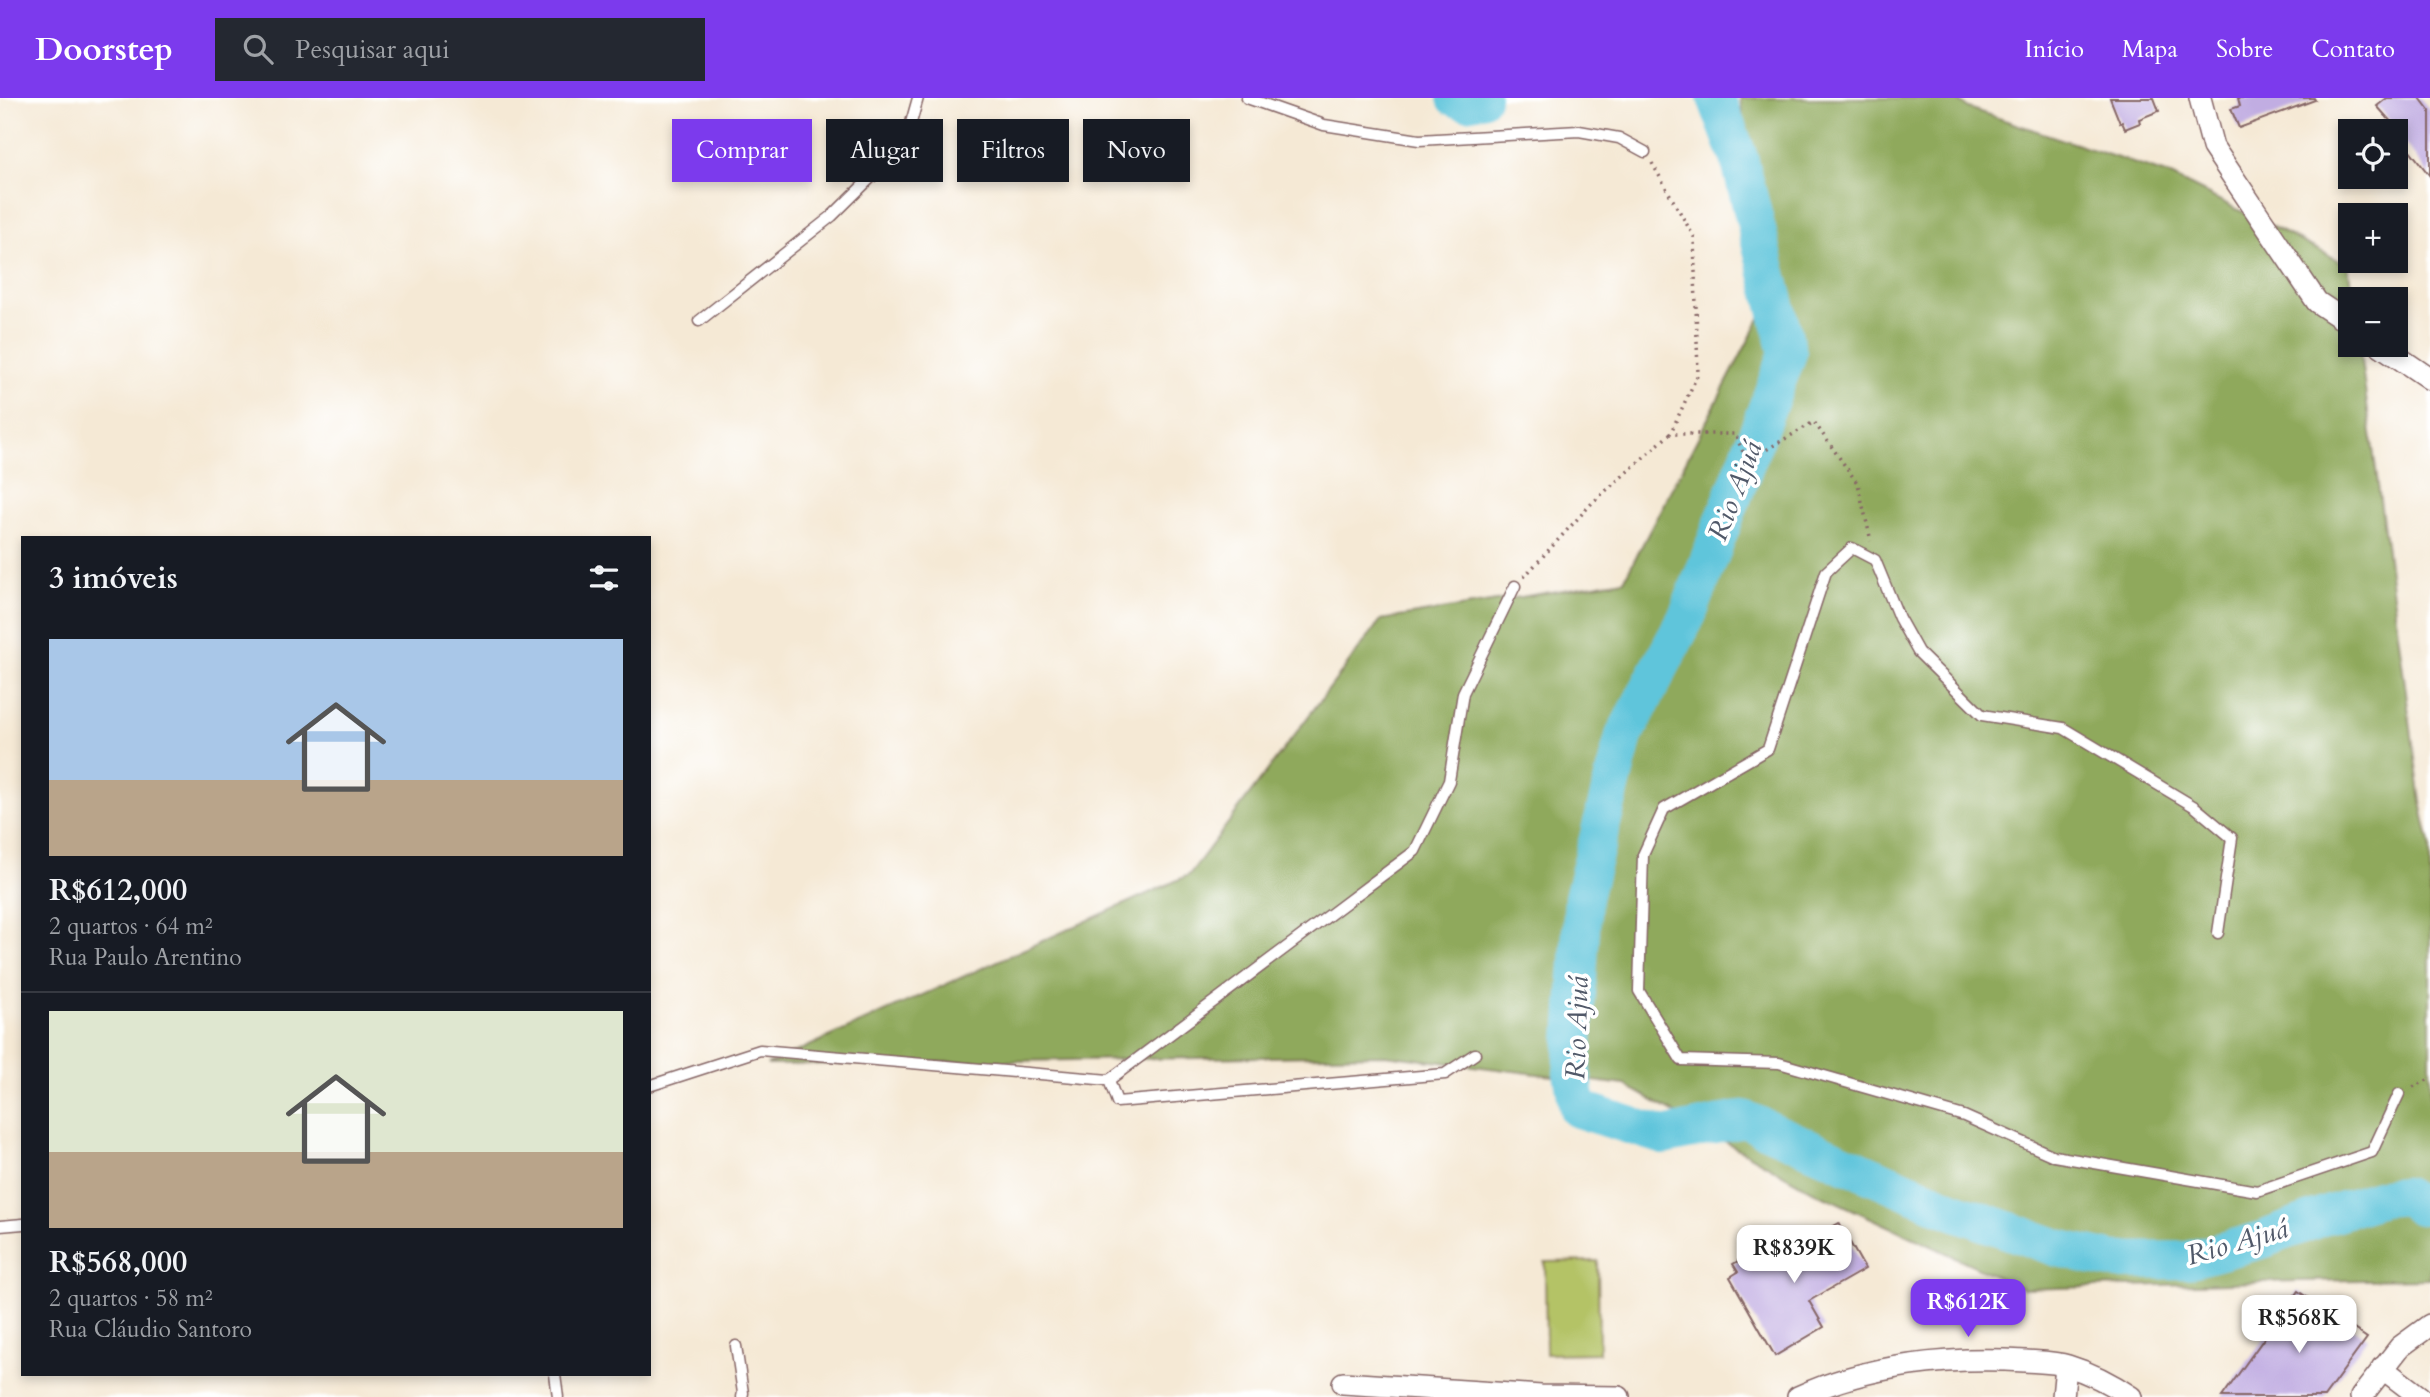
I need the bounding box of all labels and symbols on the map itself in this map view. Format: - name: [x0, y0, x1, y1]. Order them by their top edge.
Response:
- water label: Rio Ajuá: [1699, 434, 1772, 546]
- water label: Rio Ajuá: [1556, 974, 1598, 1080]
- water label: Rio Ajuá: [2182, 1209, 2294, 1275]
- pin: R$839K: [1737, 1226, 1851, 1285]
- pin: R$612K: [1911, 1280, 2025, 1339]
- pin: R$568K: [2242, 1296, 2356, 1355]

